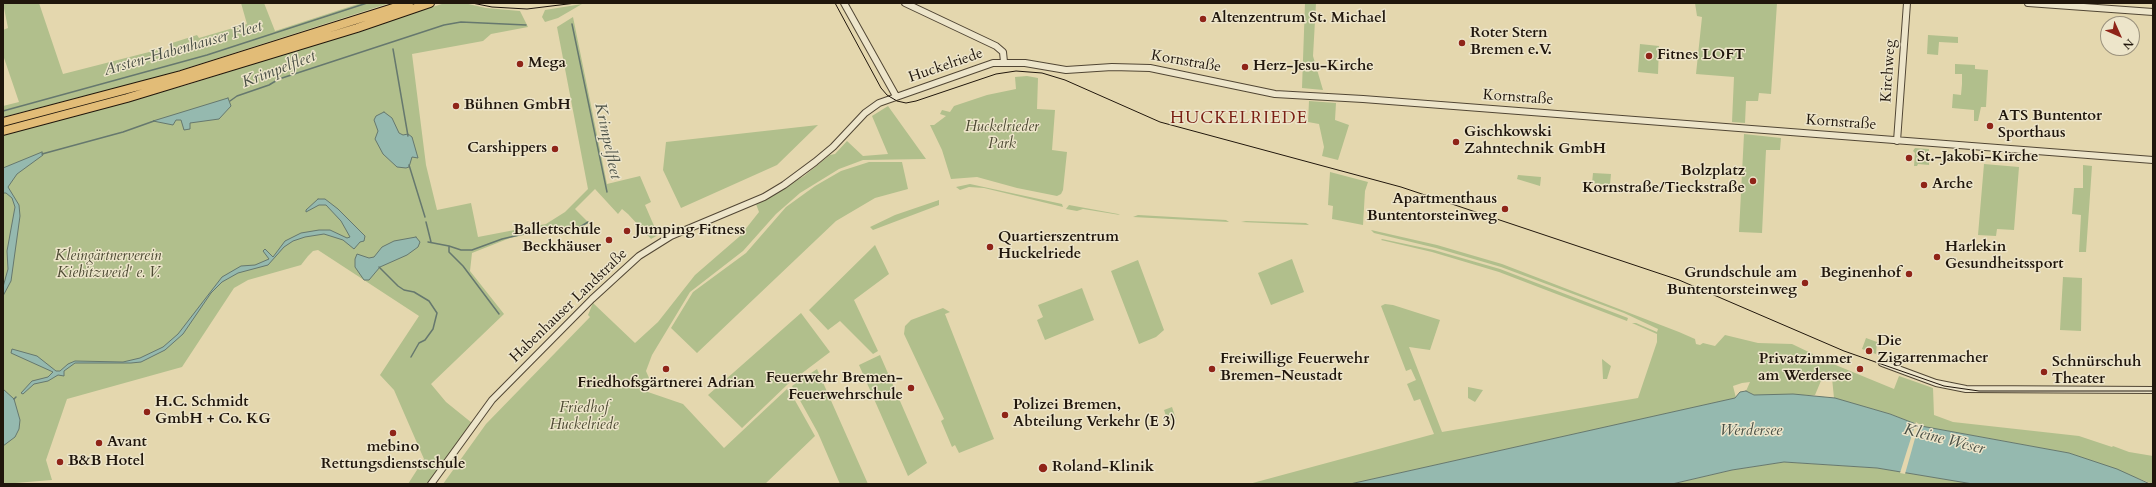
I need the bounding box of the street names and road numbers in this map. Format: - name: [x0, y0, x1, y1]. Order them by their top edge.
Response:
- street label: Kirchweg: [1878, 39, 1900, 103]
- street label: Huckelriede: [906, 45, 986, 87]
- street label: Kornstraße: [1150, 47, 1222, 77]
- street label: Kornstraße: [1482, 87, 1554, 109]
- street label: Kornstraße: [1805, 112, 1877, 134]
- street label: Habenhauser Landstraße: [507, 245, 631, 367]

